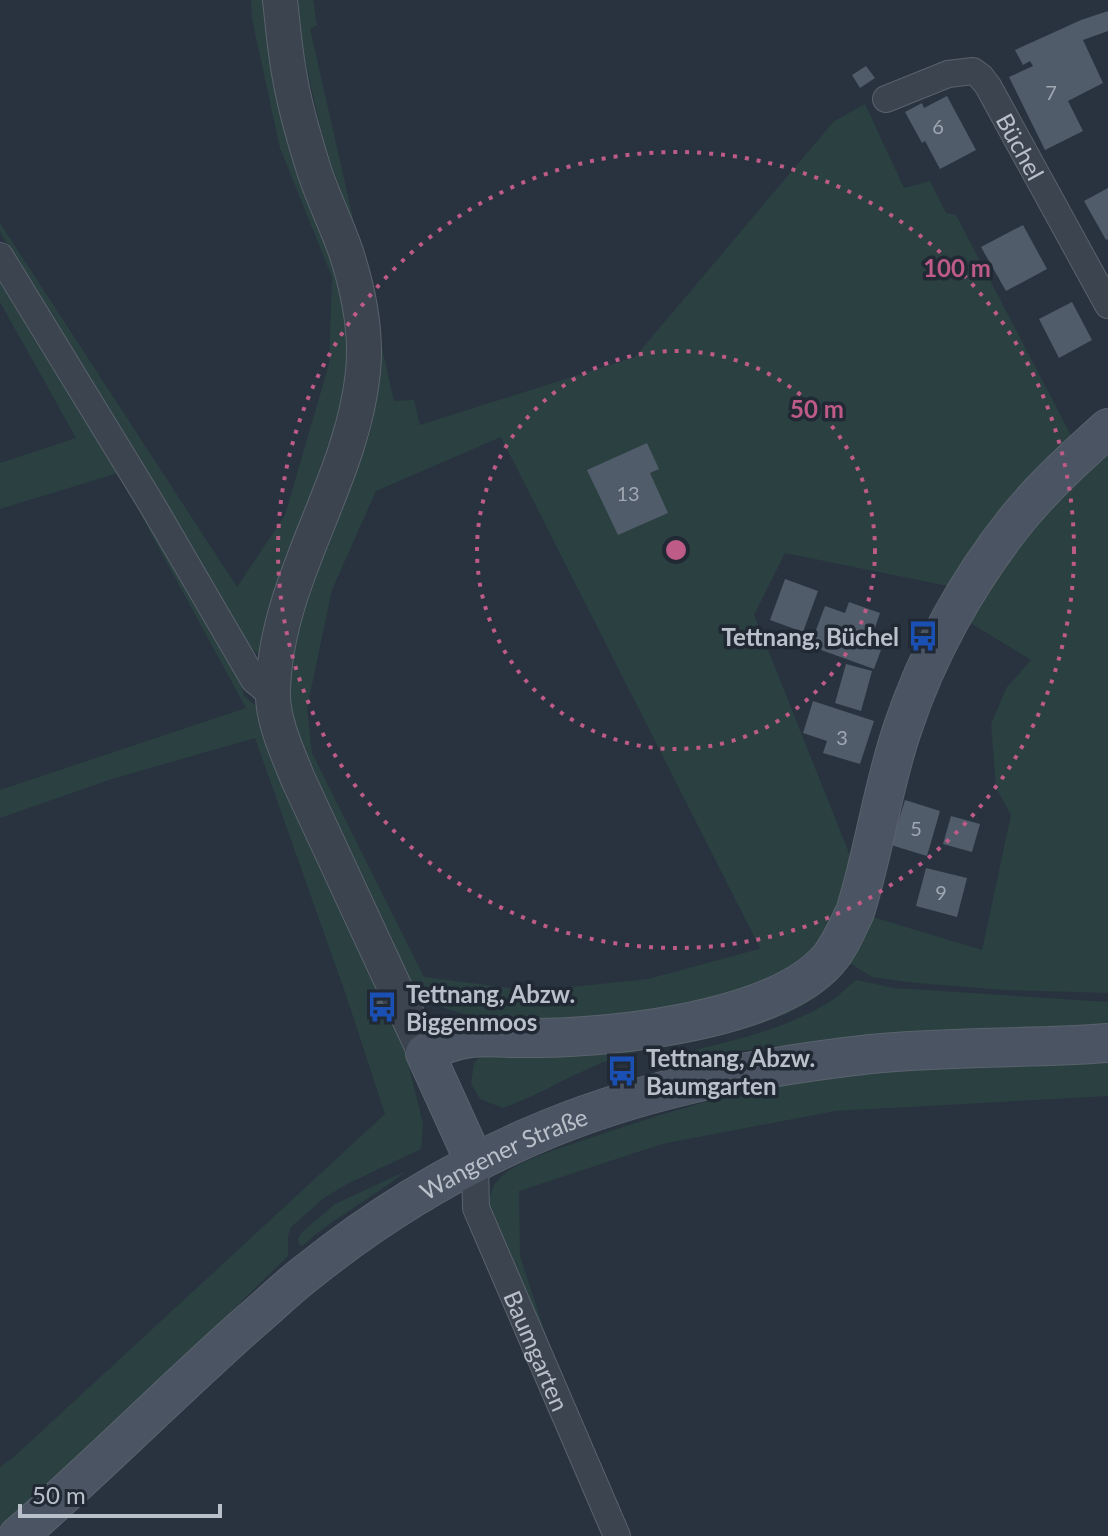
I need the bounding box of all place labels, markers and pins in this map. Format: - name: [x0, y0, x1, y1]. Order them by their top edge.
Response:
- centre of rings: [662, 536, 690, 564]
- bus stop icon: Tettnang, Büchel: [906, 619, 940, 653]
- place label: Tettnang, Büchel: [722, 622, 899, 651]
- place label: Tettnang, Abzw. Biggenmoos: [406, 979, 575, 1036]
- bus stop icon: Tettnang, Abzw. Biggenmoos: [365, 990, 399, 1024]
- place label: Tettnang, Abzw. Baumgarten: [646, 1043, 815, 1100]
- bus stop icon: Tettnang, Abzw. Baumgarten: [605, 1054, 639, 1088]

